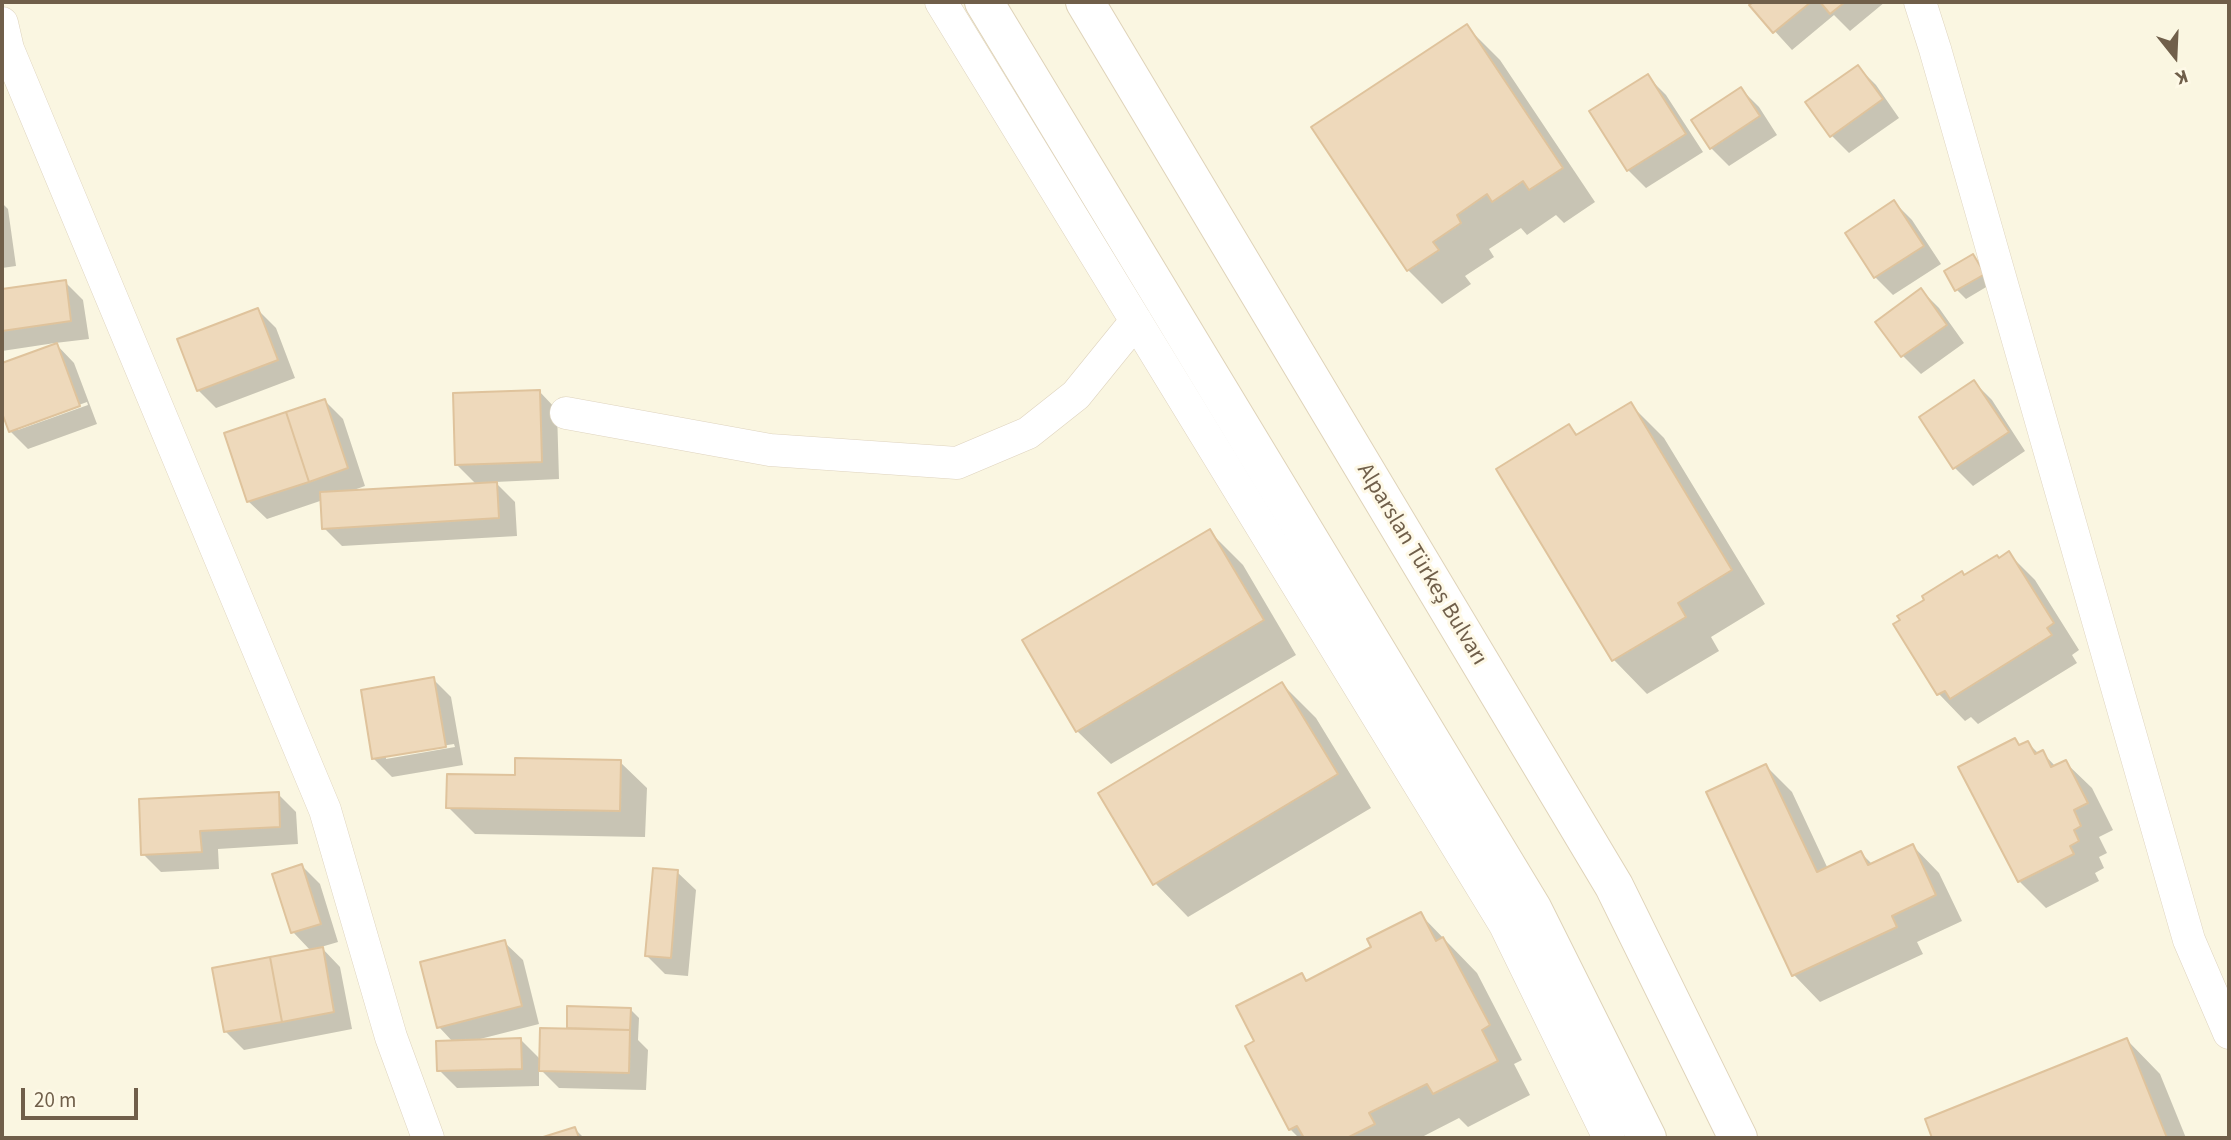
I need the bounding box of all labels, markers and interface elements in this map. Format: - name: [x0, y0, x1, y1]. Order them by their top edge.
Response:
- north arrow: [2140, 21, 2210, 91]
- text: K: [2172, 62, 2191, 91]
- street label: Alparslan Türkeş Bulvarı: [1350, 459, 1492, 671]
- scale bar: [24, 1074, 142, 1118]
- text: 20 m: [34, 1085, 76, 1115]

